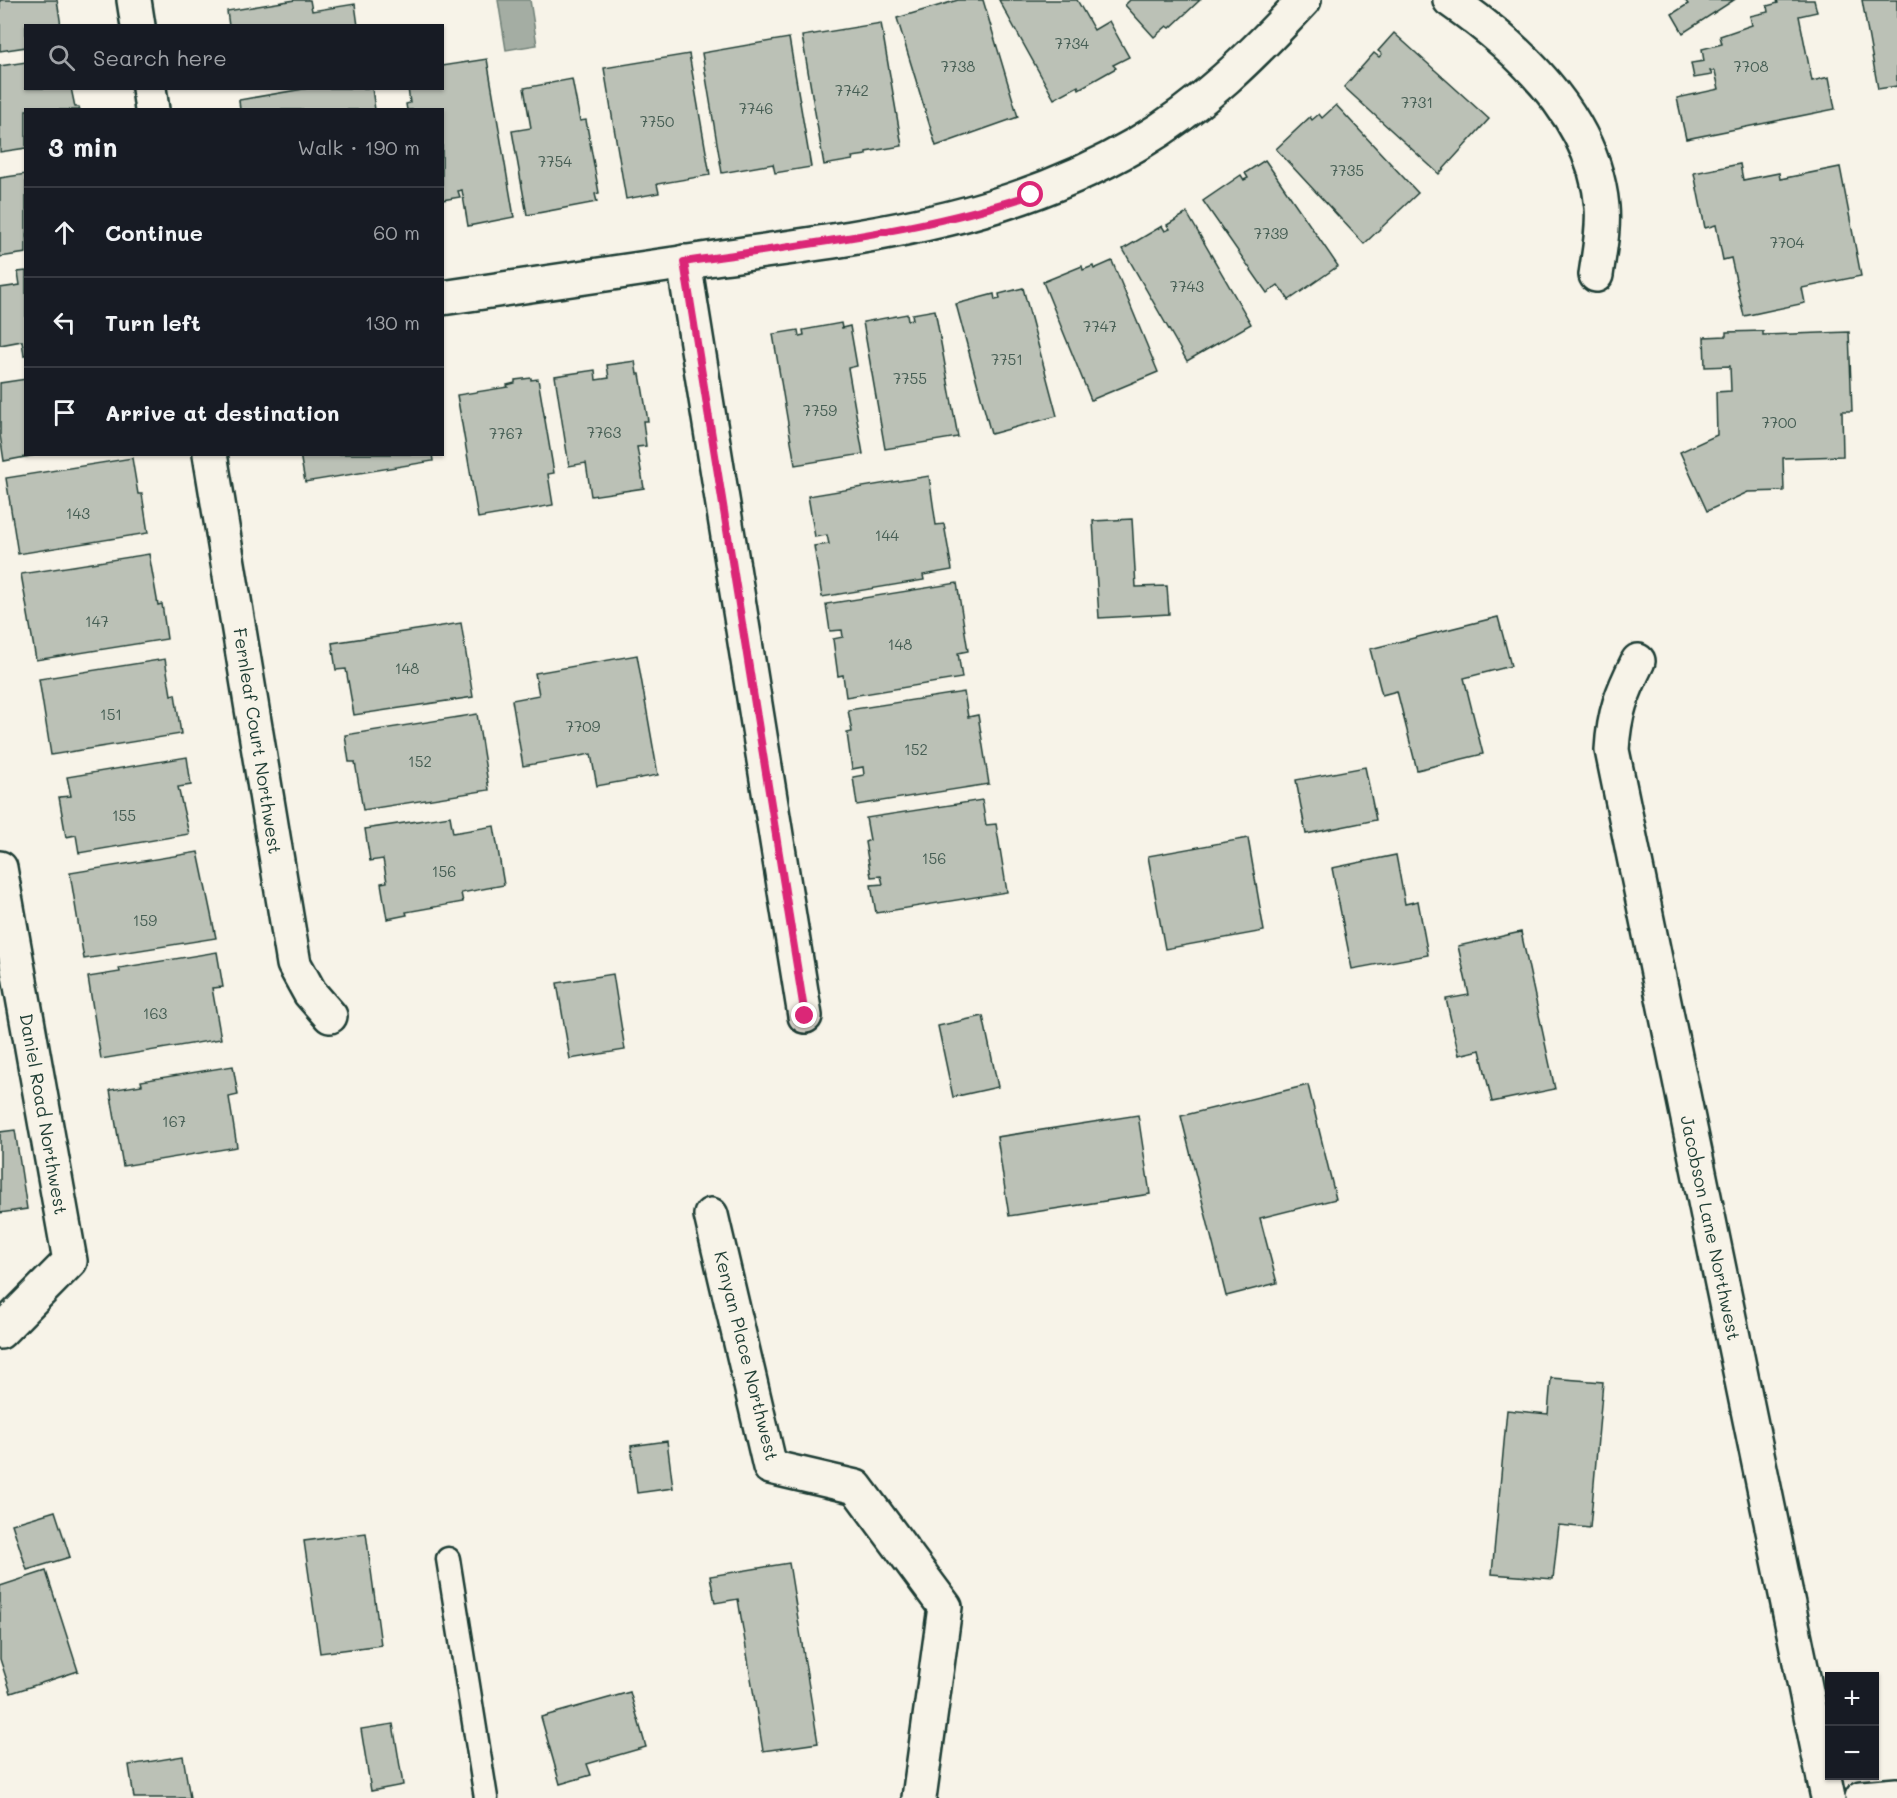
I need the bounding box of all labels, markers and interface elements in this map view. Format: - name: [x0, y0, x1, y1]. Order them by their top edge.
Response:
- search box: [24, 24, 444, 90]
- house number: 7734: [1055, 33, 1089, 53]
- icon: search: [45, 41, 78, 74]
- text: Search here: [93, 43, 227, 72]
- house number: 7738: [941, 56, 975, 76]
- house number: 7708: [1733, 56, 1769, 76]
- house number: 7742: [835, 80, 869, 100]
- house number: 7731: [1401, 92, 1433, 112]
- house number: 7746: [739, 98, 773, 118]
- house number: 7750: [640, 111, 674, 131]
- text: 3 min: [48, 130, 117, 164]
- text: Walk · 190 m: [297, 134, 420, 160]
- house number: 7754: [538, 151, 572, 171]
- house number: 7735: [1330, 160, 1364, 180]
- route start: [1017, 181, 1043, 207]
- icon: ahead: [48, 216, 81, 249]
- text: Continue: [105, 218, 203, 247]
- text: 60 m: [373, 219, 420, 245]
- house number: 7739: [1254, 223, 1288, 243]
- house number: 7704: [1770, 232, 1805, 252]
- house number: 7743: [1170, 276, 1204, 296]
- icon: left: [48, 306, 81, 339]
- text: Turn left: [105, 308, 201, 337]
- text: 130 m: [365, 309, 420, 335]
- house number: 7747: [1083, 316, 1117, 336]
- house number: 7751: [991, 349, 1023, 369]
- house number: 7755: [893, 368, 927, 388]
- icon: arrive: [48, 396, 81, 429]
- text: Arrive at destination: [105, 398, 340, 427]
- house number: 7759: [803, 400, 837, 420]
- house number: 7700: [1761, 412, 1797, 432]
- house number: 7763: [587, 422, 621, 442]
- house number: 7767: [489, 423, 523, 443]
- house number: 143: [66, 503, 90, 523]
- house number: 144: [875, 525, 899, 545]
- house number: 147: [85, 611, 109, 631]
- street label: Fernleaf Court Northwest: [228, 626, 288, 856]
- house number: 148: [888, 634, 912, 654]
- house number: 148: [395, 658, 419, 678]
- house number: 151: [100, 704, 122, 724]
- house number: 7709: [566, 716, 601, 736]
- house number: 152: [904, 739, 928, 759]
- house number: 152: [408, 751, 432, 771]
- house number: 155: [112, 805, 136, 825]
- house number: 156: [922, 848, 946, 868]
- house number: 156: [432, 861, 456, 881]
- house number: 159: [133, 910, 157, 930]
- route end: [791, 1002, 817, 1028]
- house number: 163: [143, 1003, 167, 1023]
- street label: Daniel Road Northwest: [14, 1011, 74, 1216]
- house number: 167: [162, 1111, 186, 1131]
- street label: Jacobson Lane Northwest: [1675, 1113, 1747, 1342]
- street label: Kenyan Place Northwest: [709, 1248, 785, 1463]
- map controls: [1825, 1672, 1879, 1780]
- button: +: [1825, 1672, 1879, 1726]
- button: −: [1825, 1726, 1879, 1780]

